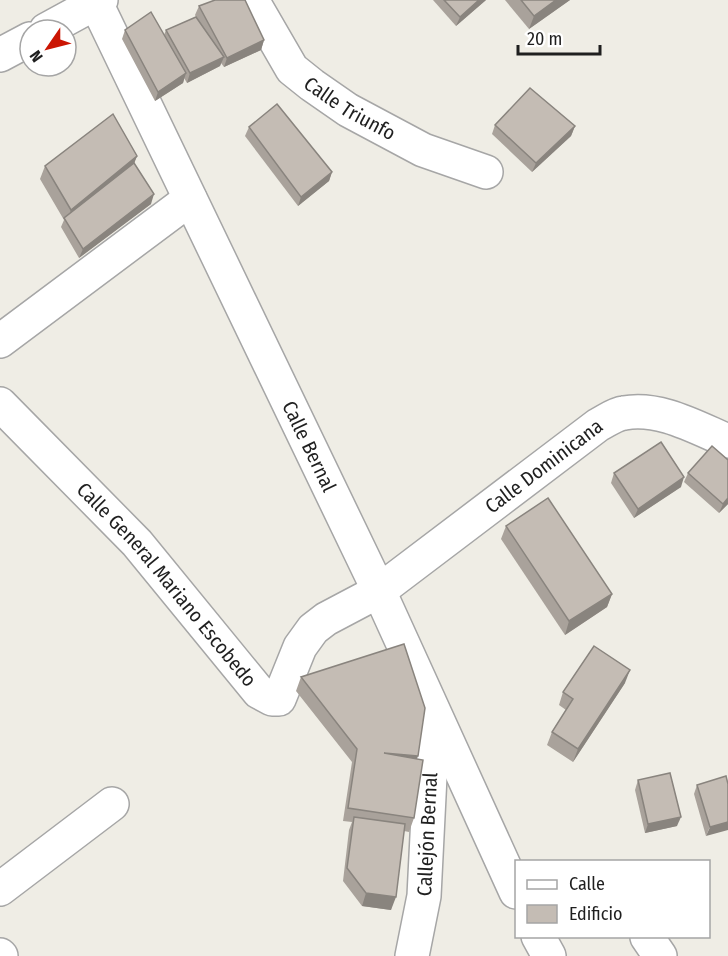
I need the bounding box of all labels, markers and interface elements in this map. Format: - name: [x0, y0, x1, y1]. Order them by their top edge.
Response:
- north arrow: [18, 18, 78, 78]
- scale bar: [518, 18, 600, 56]
- text: 20 m: [527, 28, 562, 50]
- text: N: [26, 47, 47, 66]
- street label: Calle Triunfo: [299, 71, 400, 145]
- street label: Calle Bernal: [277, 397, 341, 496]
- street label: Calle Dominicana: [480, 414, 607, 518]
- street label: Calle General Mariano Escobedo: [72, 477, 262, 691]
- street label: Callejón Bernal: [412, 772, 442, 897]
- legend: [515, 860, 710, 938]
- text: Calle: [569, 873, 605, 895]
- text: Edificio: [569, 903, 622, 925]

